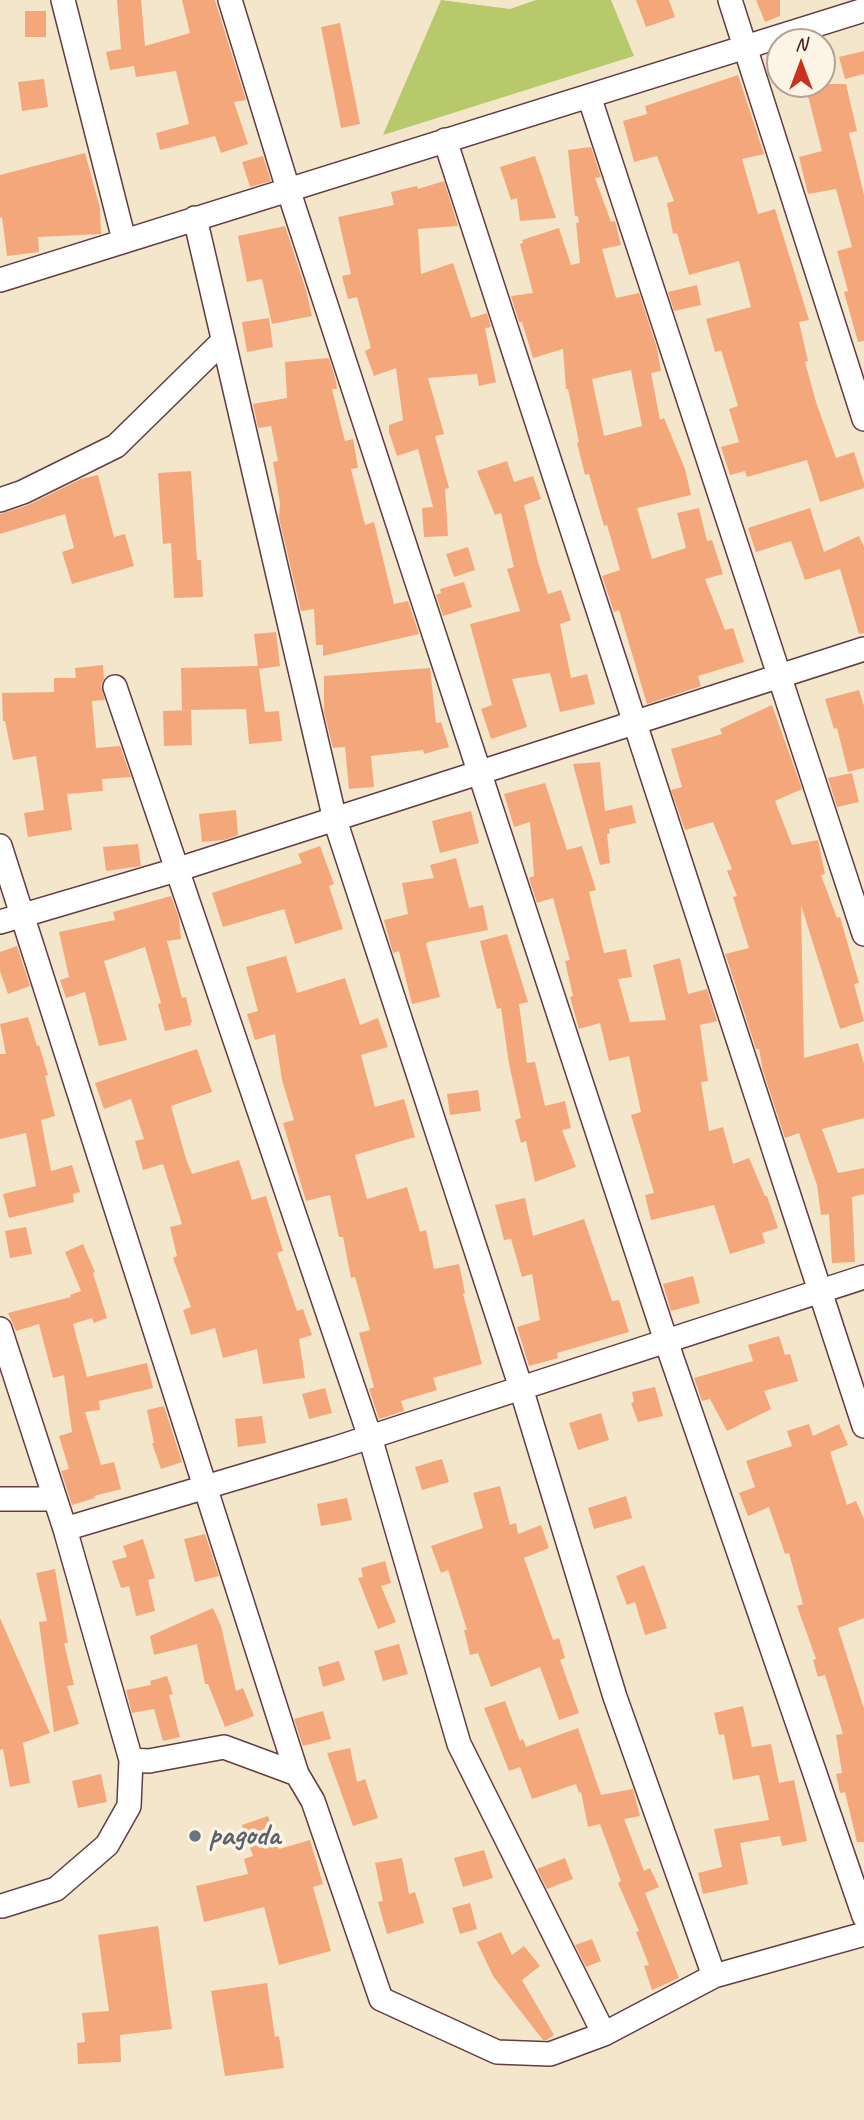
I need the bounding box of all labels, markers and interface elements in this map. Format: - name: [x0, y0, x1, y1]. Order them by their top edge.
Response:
- north arrow: [766, 28, 836, 98]
- text: N: [795, 32, 807, 56]
- place label: pagoda: [209, 1818, 280, 1854]
- marker: pagoda: [187, 1828, 203, 1844]

